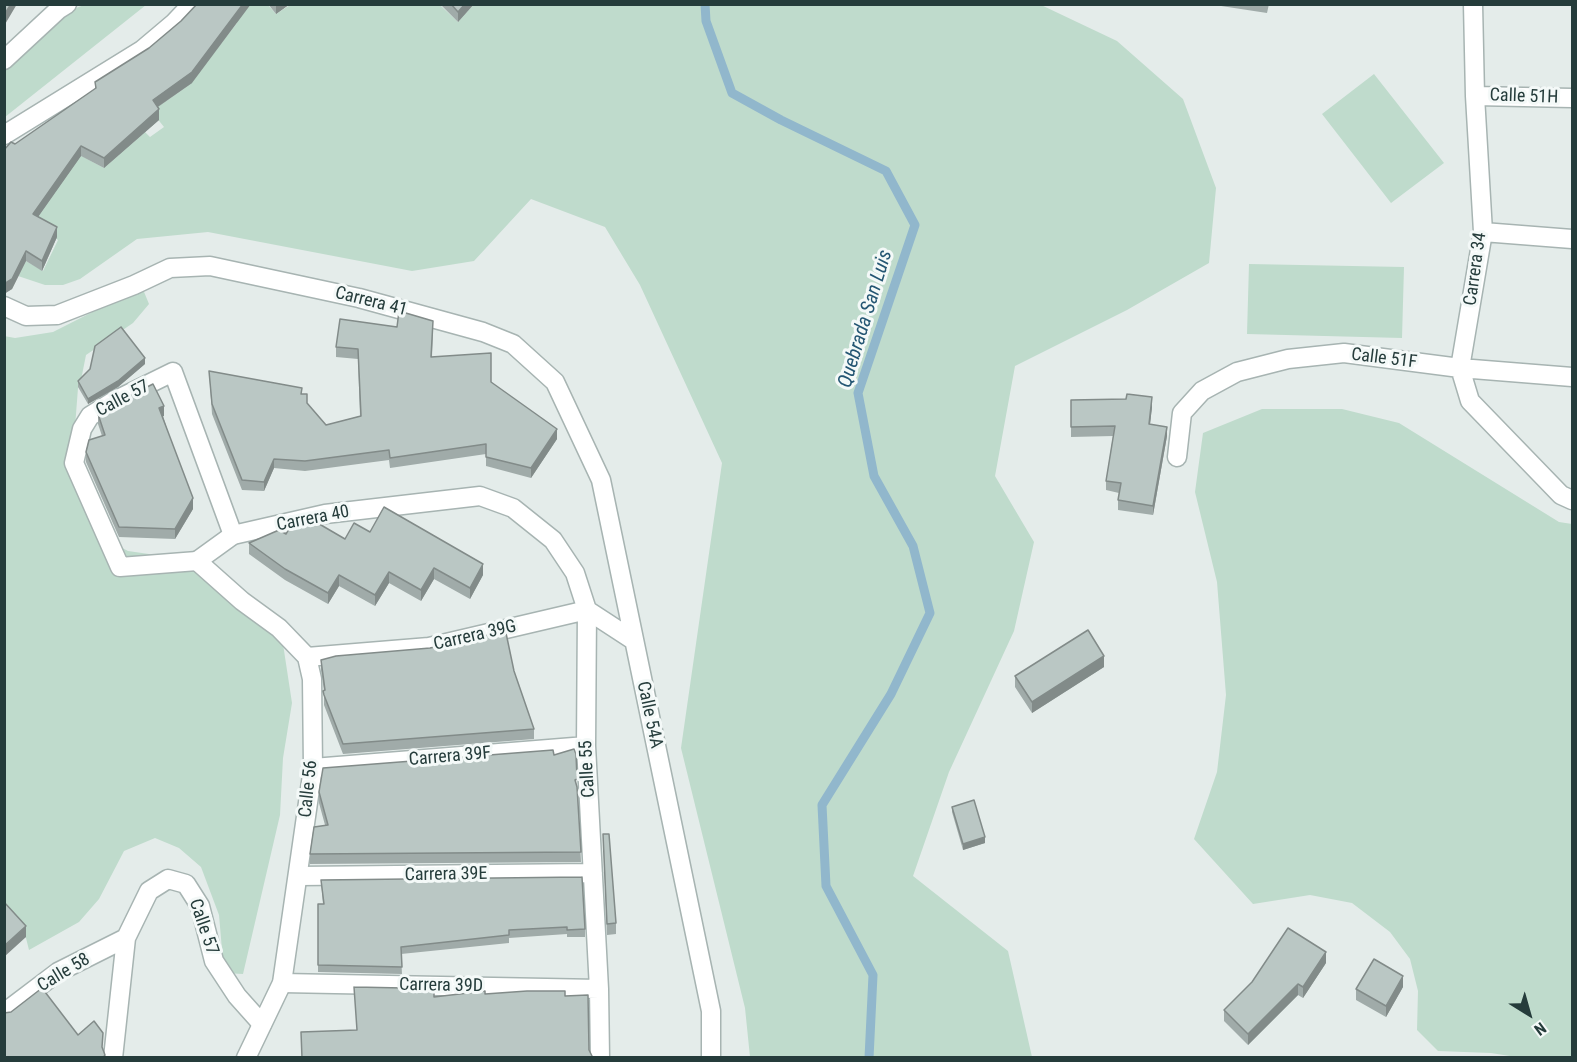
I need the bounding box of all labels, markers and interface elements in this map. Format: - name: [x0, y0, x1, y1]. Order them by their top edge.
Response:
- street label: Calle 51H: [1489, 85, 1559, 109]
- street label: Carrera 34: [1460, 231, 1492, 307]
- water label: Quebrada San Luis: [834, 247, 898, 391]
- street label: Carrera 41: [333, 283, 409, 321]
- street label: Calle 51F: [1350, 344, 1418, 374]
- street label: Calle 57: [93, 376, 153, 422]
- street label: Carrera 40: [275, 501, 351, 537]
- street label: Carrera 39G: [431, 616, 519, 656]
- street label: Calle 54A: [631, 680, 667, 750]
- street label: Calle 55: [576, 740, 600, 798]
- street label: Carrera 39F: [408, 743, 492, 771]
- street label: Calle 56: [295, 759, 323, 819]
- street label: Carrera 39E: [404, 863, 488, 887]
- street label: Calle 57: [183, 896, 223, 958]
- street label: Calle 58: [34, 949, 94, 997]
- street label: Carrera 39D: [399, 974, 483, 998]
- north arrow: [1499, 984, 1559, 1044]
- text: N: [1531, 1018, 1550, 1039]

